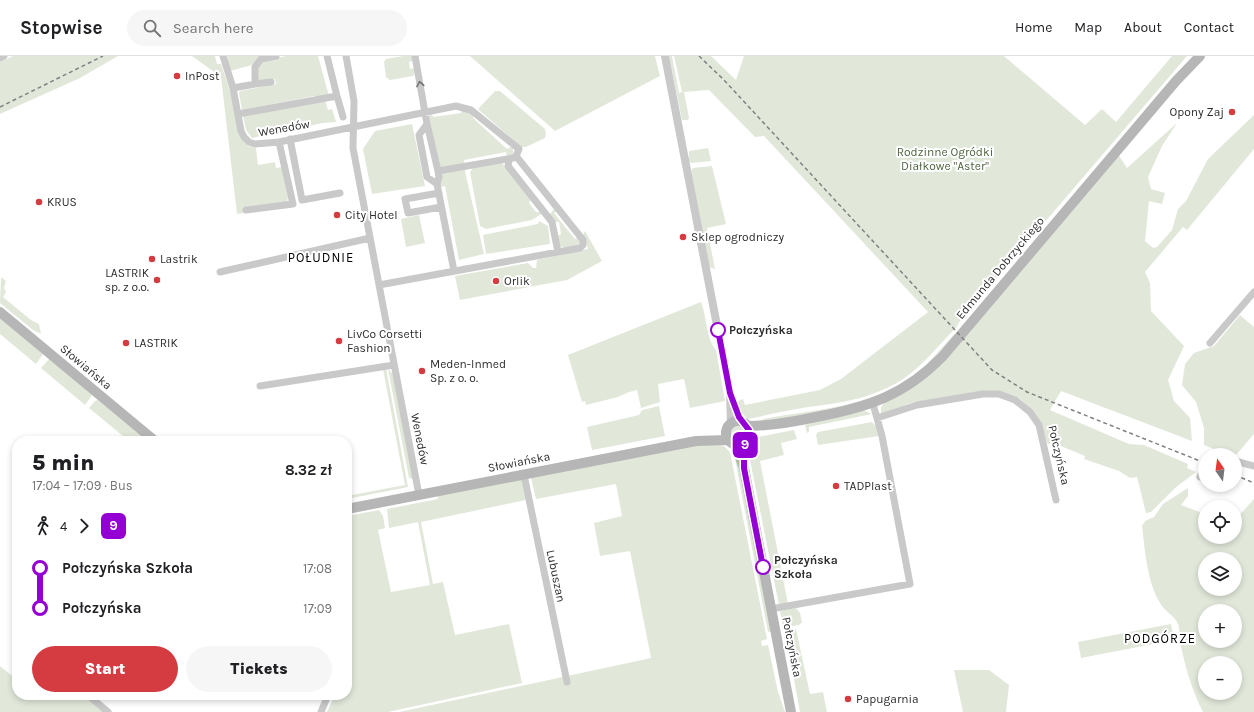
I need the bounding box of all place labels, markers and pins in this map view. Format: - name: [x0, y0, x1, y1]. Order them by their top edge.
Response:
- place label: InPost: [185, 69, 220, 83]
- marker: InPost: [172, 71, 182, 81]
- place label: Opony Zaj: [1170, 105, 1224, 119]
- marker: Opony Zaj: [1227, 107, 1237, 117]
- place label: KRUS: [47, 195, 77, 209]
- marker: KRUS: [34, 197, 44, 207]
- place label: City Hotel: [345, 208, 398, 222]
- marker: City Hotel: [332, 210, 342, 220]
- place label: Sklep ogrodniczy: [691, 230, 784, 244]
- marker: Sklep ogrodniczy: [678, 232, 688, 242]
- place label: Lastrik: [160, 252, 198, 266]
- marker: Lastrik: [147, 254, 157, 264]
- place label: LASTRIK sp. z o.o.: [105, 266, 150, 294]
- place label: Orlik: [504, 274, 530, 288]
- marker: LASTRIK sp. z o.o.: [152, 275, 162, 285]
- marker: Orlik: [491, 276, 501, 286]
- marker: Połczyńska: [710, 322, 726, 338]
- place label: Połczyńska: [729, 323, 793, 337]
- place label: LivCo Corsetti Fashion: [347, 327, 422, 355]
- place label: LASTRIK: [134, 336, 178, 350]
- marker: LivCo Corsetti Fashion: [334, 336, 344, 346]
- marker: LASTRIK: [121, 338, 131, 348]
- place label: Meden-Inmed Sp. z o. o.: [430, 357, 506, 385]
- marker: Meden-Inmed Sp. z o. o.: [417, 366, 427, 376]
- place label: TADPlast: [844, 479, 892, 493]
- marker: TADPlast: [831, 481, 841, 491]
- place label: Połczyńska Szkoła: [774, 553, 838, 581]
- marker: Połczyńska Szkoła: [755, 559, 771, 575]
- place label: Papugarnia: [856, 692, 919, 706]
- marker: Papugarnia: [843, 694, 853, 704]

